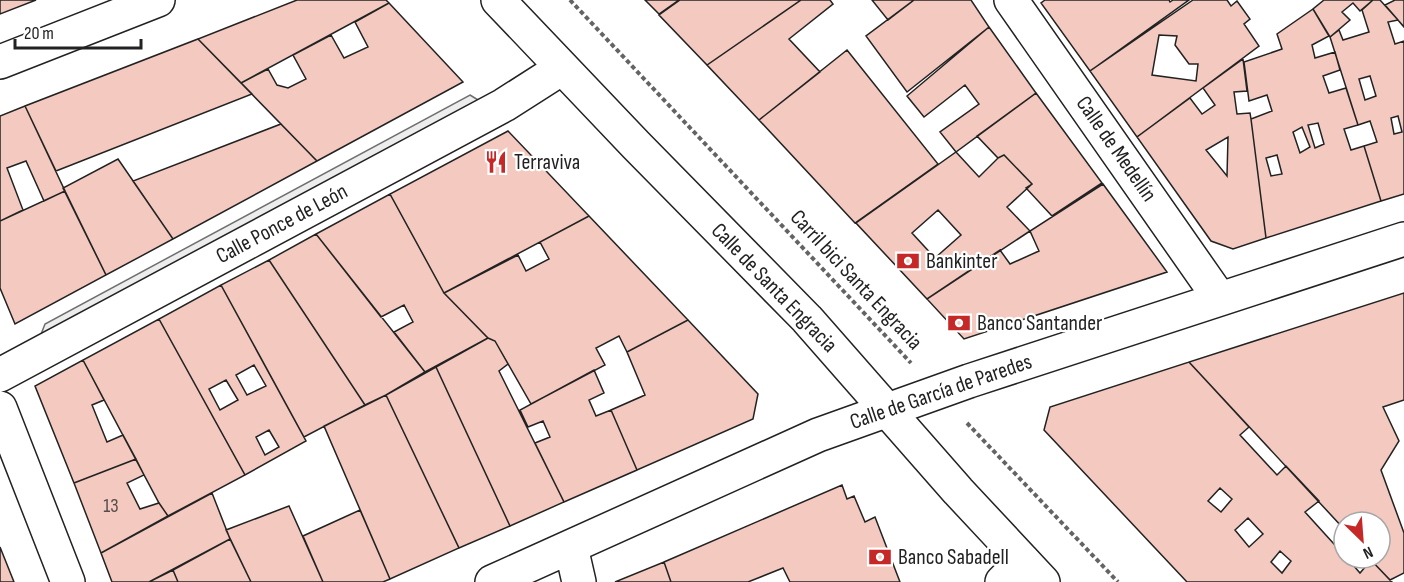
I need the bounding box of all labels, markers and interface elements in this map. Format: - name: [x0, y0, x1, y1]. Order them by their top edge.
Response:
- scale bar: [15, 12, 141, 50]
- text: 20 m: [24, 23, 54, 44]
- street label: Calle de Medellín: [1070, 91, 1162, 207]
- restaurant icon: Terraviva: [483, 149, 509, 175]
- place label: Terraviva: [514, 149, 580, 176]
- street label: Calle Ponce de León: [212, 178, 352, 270]
- street label: Carril bici Santa Engracia: [784, 204, 928, 356]
- street label: Calle de Santa Engracia: [705, 218, 843, 358]
- bank icon: Bankinter: [895, 248, 921, 274]
- place label: Bankinter: [926, 248, 998, 275]
- bank icon: Banco Santander: [946, 310, 972, 336]
- place label: Banco Santander: [977, 310, 1102, 337]
- street label: Calle de García de Paredes: [846, 348, 1036, 436]
- house number: 13: [103, 494, 119, 518]
- north arrow: [1332, 510, 1392, 570]
- text: N: [1360, 542, 1376, 563]
- bank icon: Banco Sabadell: [867, 544, 893, 570]
- place label: Banco Sabadell: [898, 544, 1009, 571]

